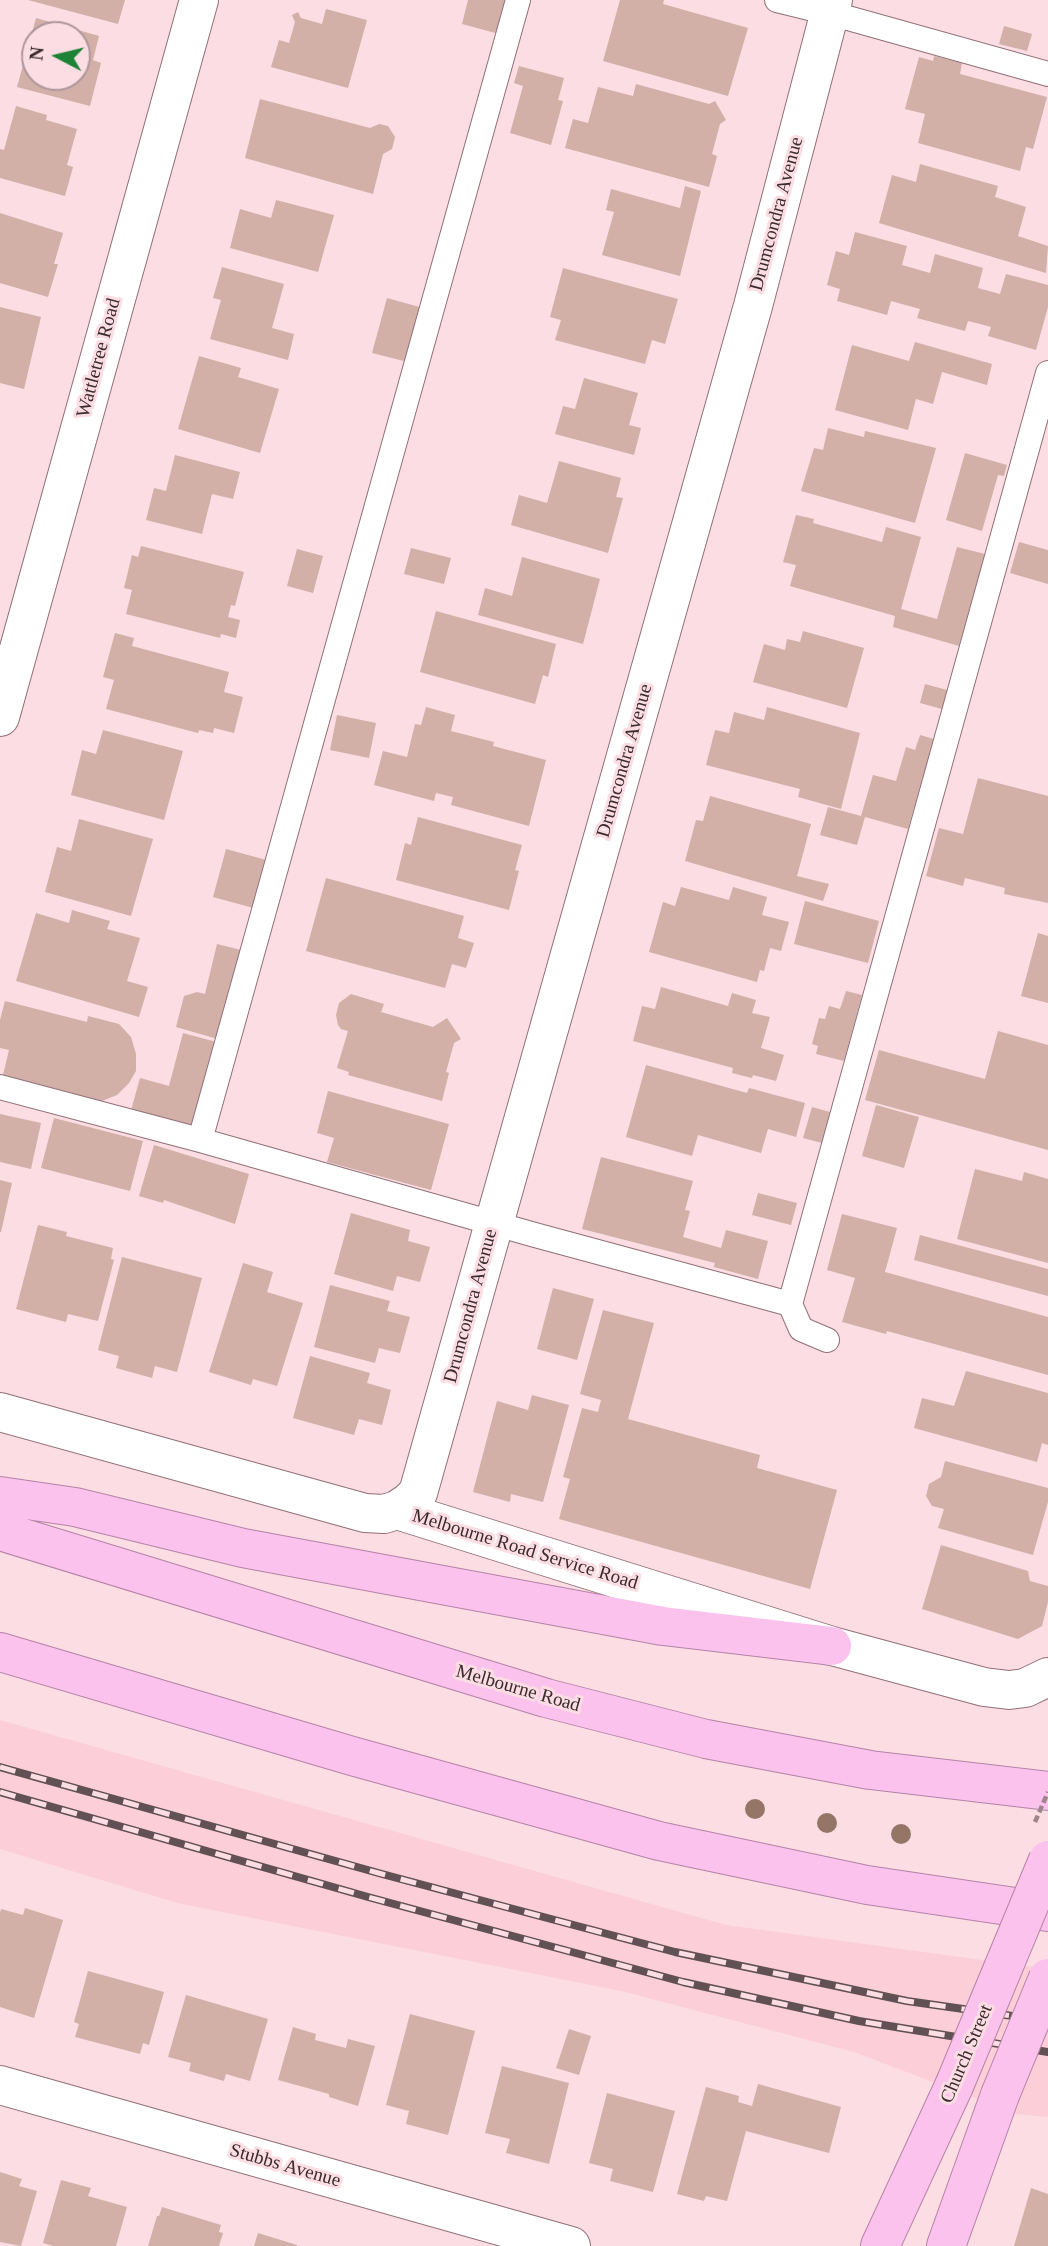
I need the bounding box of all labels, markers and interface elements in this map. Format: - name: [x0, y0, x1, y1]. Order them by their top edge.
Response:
- north arrow: [21, 21, 91, 91]
- text: N: [25, 46, 48, 62]
- street label: Drumcondra Avenue: [745, 135, 809, 293]
- street label: Wattletree Road: [72, 296, 126, 420]
- street label: Drumcondra Avenue: [592, 682, 658, 840]
- street label: Drumcondra Avenue: [439, 1227, 503, 1385]
- street label: Melbourne Road Service Road: [409, 1505, 641, 1595]
- street label: Melbourne Road: [453, 1660, 583, 1718]
- street label: Church Street: [936, 2001, 998, 2107]
- street label: Stubbs Avenue: [227, 2139, 343, 2193]

